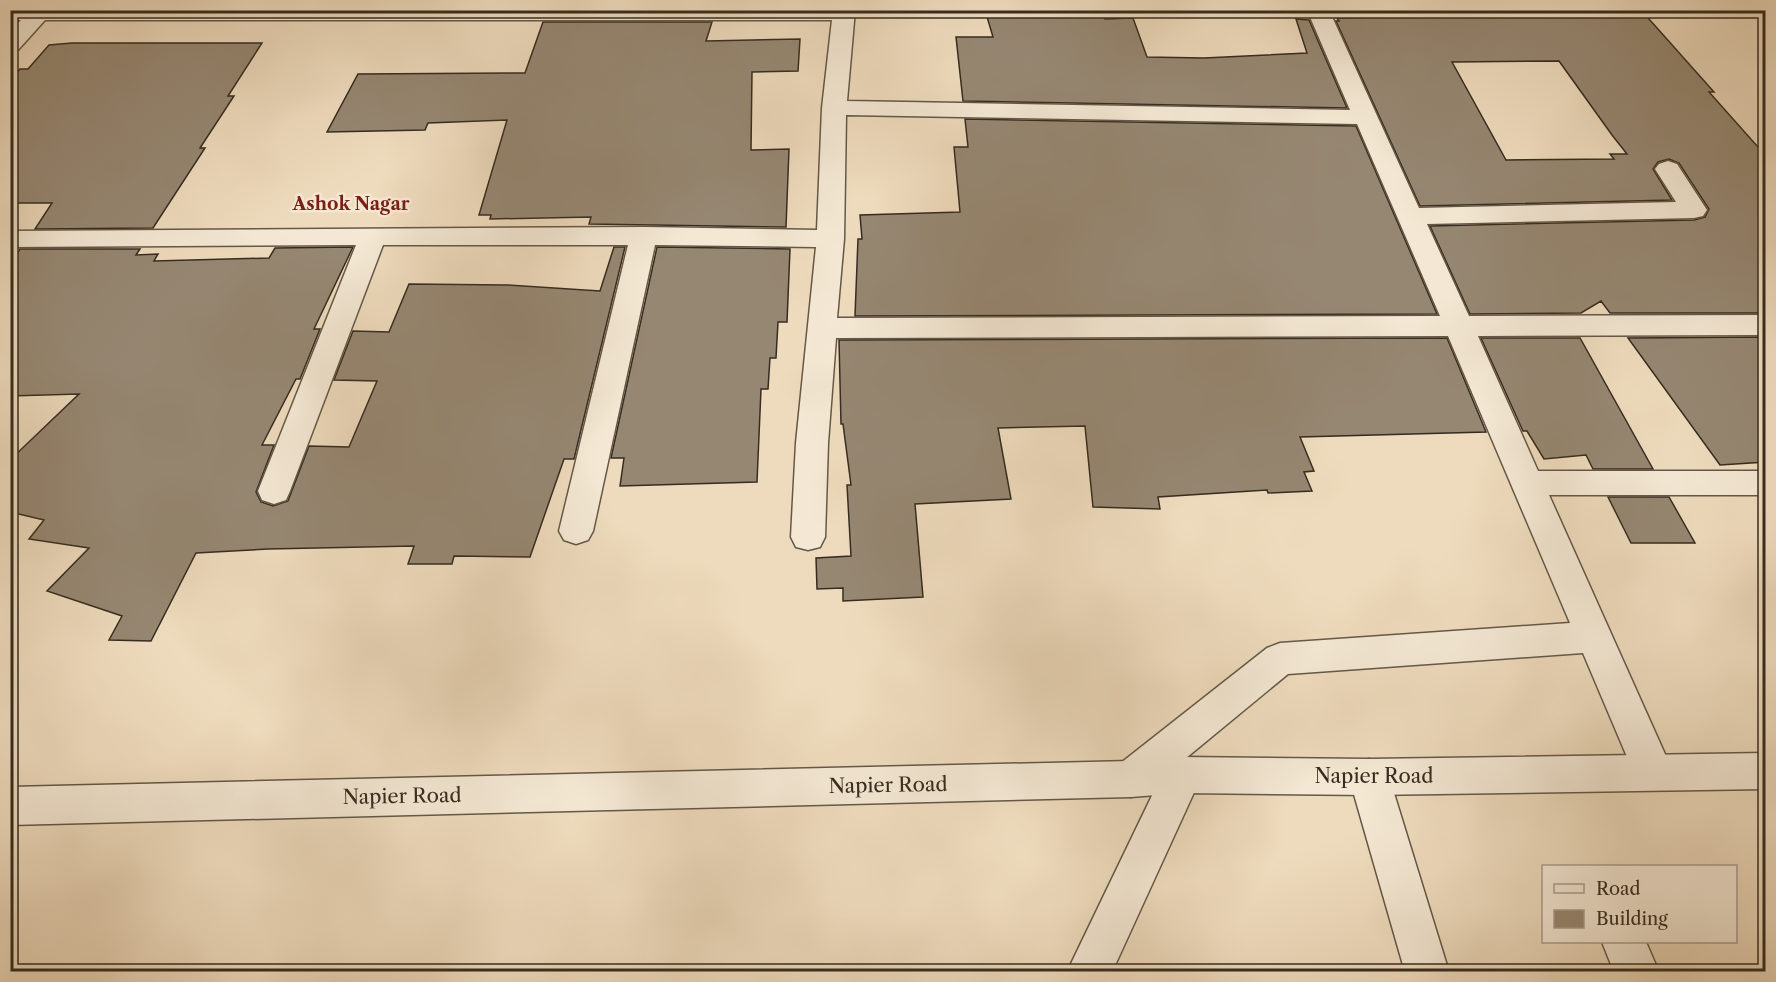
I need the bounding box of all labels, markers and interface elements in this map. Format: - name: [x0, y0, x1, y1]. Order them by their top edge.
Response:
- district label: Ashok Nagar: [291, 193, 410, 215]
- street label: Napier Road: [1315, 764, 1434, 788]
- street label: Napier Road: [828, 772, 948, 798]
- street label: Napier Road: [342, 783, 462, 809]
- legend: [1542, 865, 1737, 943]
- text: Road: [1596, 878, 1641, 900]
- text: Building: [1596, 908, 1668, 930]

